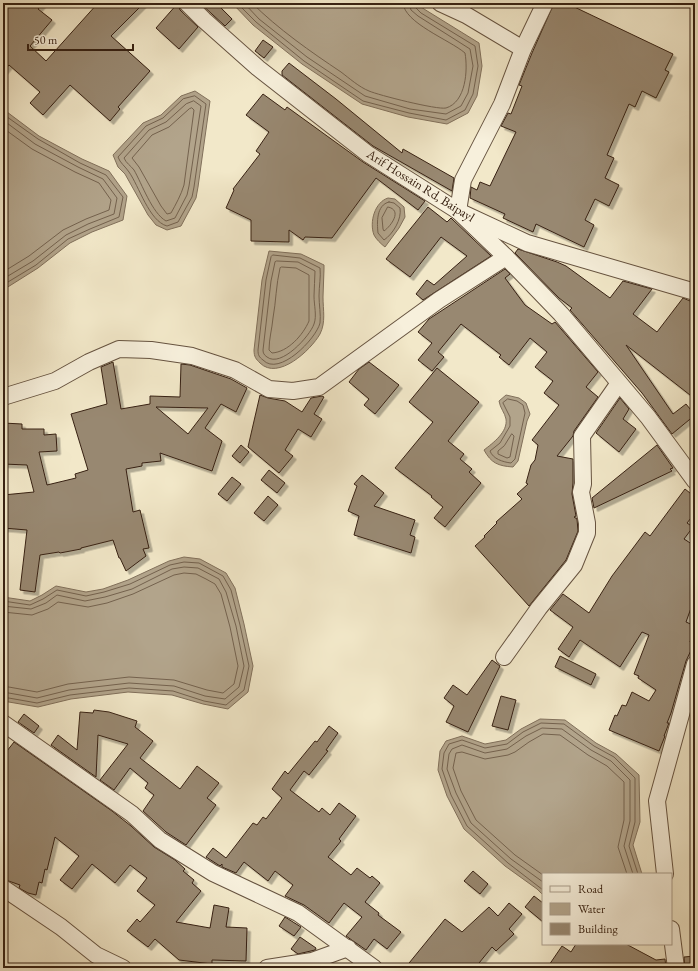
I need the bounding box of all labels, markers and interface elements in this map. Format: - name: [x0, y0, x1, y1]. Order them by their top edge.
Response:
- scale bar: [28, 26, 133, 52]
- text: 50 m: [34, 32, 58, 48]
- street label: Arif Hossain Rd, Baipayl: [363, 145, 478, 226]
- legend: [542, 873, 672, 945]
- text: Road: [578, 881, 604, 897]
- text: Water: [578, 901, 605, 917]
- text: Building: [578, 921, 619, 937]

